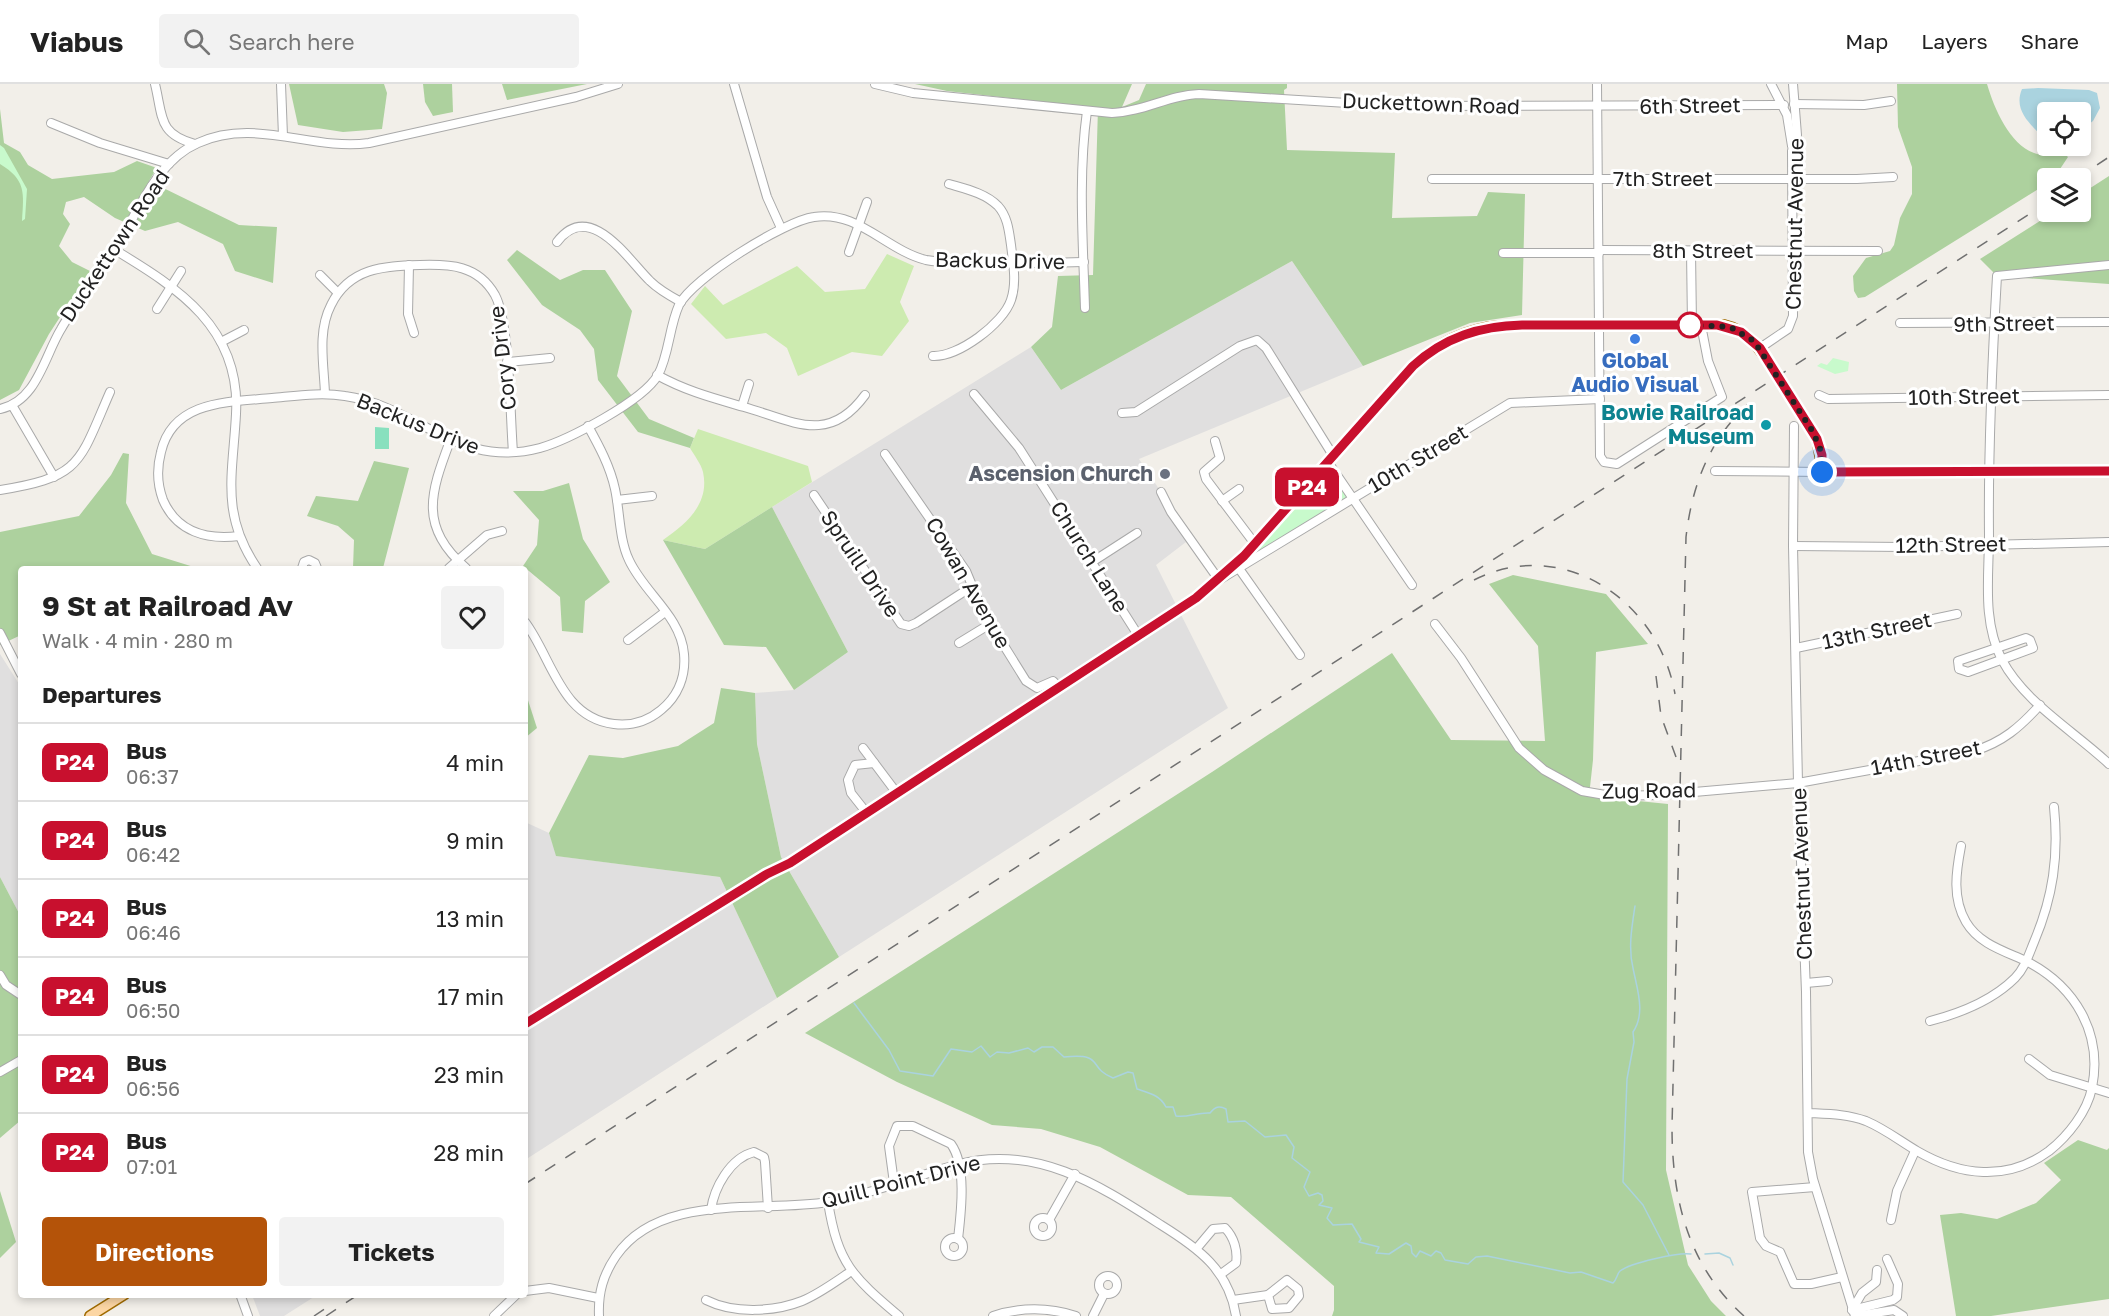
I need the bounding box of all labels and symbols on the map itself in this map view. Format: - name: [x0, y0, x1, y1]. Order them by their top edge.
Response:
- street label: Duckettown Road: [1342, 87, 1520, 119]
- street label: 6th Street: [1639, 91, 1741, 119]
- street label: Chestnut Avenue: [1779, 138, 1809, 310]
- street label: Duckettown Road: [54, 164, 175, 327]
- street label: 7th Street: [1613, 165, 1713, 191]
- street label: 8th Street: [1652, 237, 1754, 263]
- street label: Backus Drive: [935, 246, 1065, 274]
- street label: Cory Drive: [483, 305, 521, 412]
- street label: 9th Street: [1953, 309, 2055, 337]
- unlabelled marker: [1677, 312, 1703, 338]
- marker: Global Audio Visual: [1628, 332, 1642, 346]
- place label: Global Audio Visual: [1571, 347, 1699, 397]
- street label: 10th Street: [1908, 382, 2020, 410]
- street label: Backus Drive: [353, 387, 484, 460]
- place label: Bowie Railroad Museum: [1601, 399, 1754, 449]
- street label: 10th Street: [1363, 418, 1472, 498]
- marker: Bowie Railroad Museum: [1759, 418, 1773, 432]
- your location: [1807, 457, 1837, 487]
- place label: Ascension Church: [968, 460, 1153, 486]
- marker: Ascension Church: [1158, 467, 1172, 481]
- line badge: P24: [1272, 468, 1342, 506]
- street label: Church Lane: [1045, 496, 1134, 617]
- street label: Spruill Drive: [815, 505, 906, 622]
- street label: Cowan Avenue: [921, 512, 1017, 653]
- street label: 12th Street: [1895, 530, 2007, 558]
- street label: 13th Street: [1820, 606, 1934, 654]
- street label: 14th Street: [1868, 734, 1983, 780]
- street label: Zug Road: [1602, 776, 1696, 804]
- street label: Chestnut Avenue: [1785, 787, 1817, 961]
- street label: Quill Point Drive: [819, 1149, 983, 1213]

